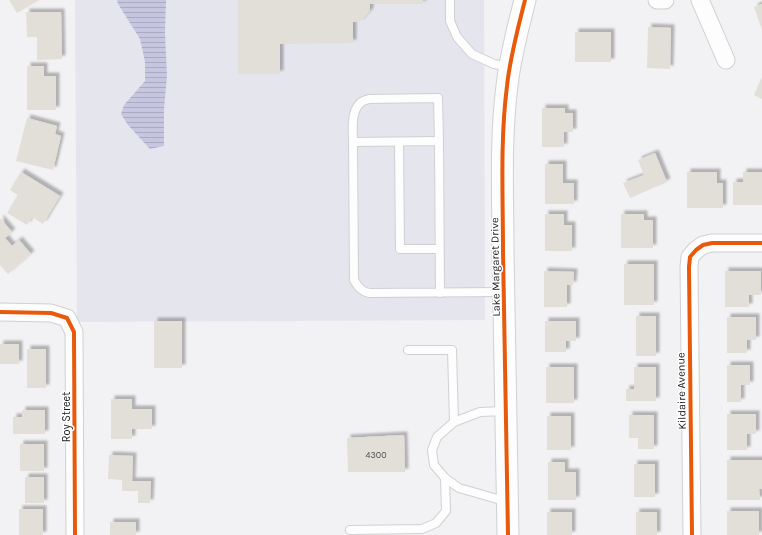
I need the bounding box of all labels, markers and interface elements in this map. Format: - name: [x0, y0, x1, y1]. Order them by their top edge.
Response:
- street label: Lake Margaret Drive: [488, 217, 503, 317]
- street label: Kildaire Avenue: [674, 352, 689, 430]
- street label: Roy Street: [60, 392, 73, 442]
- house number: 4300: [365, 450, 387, 460]

